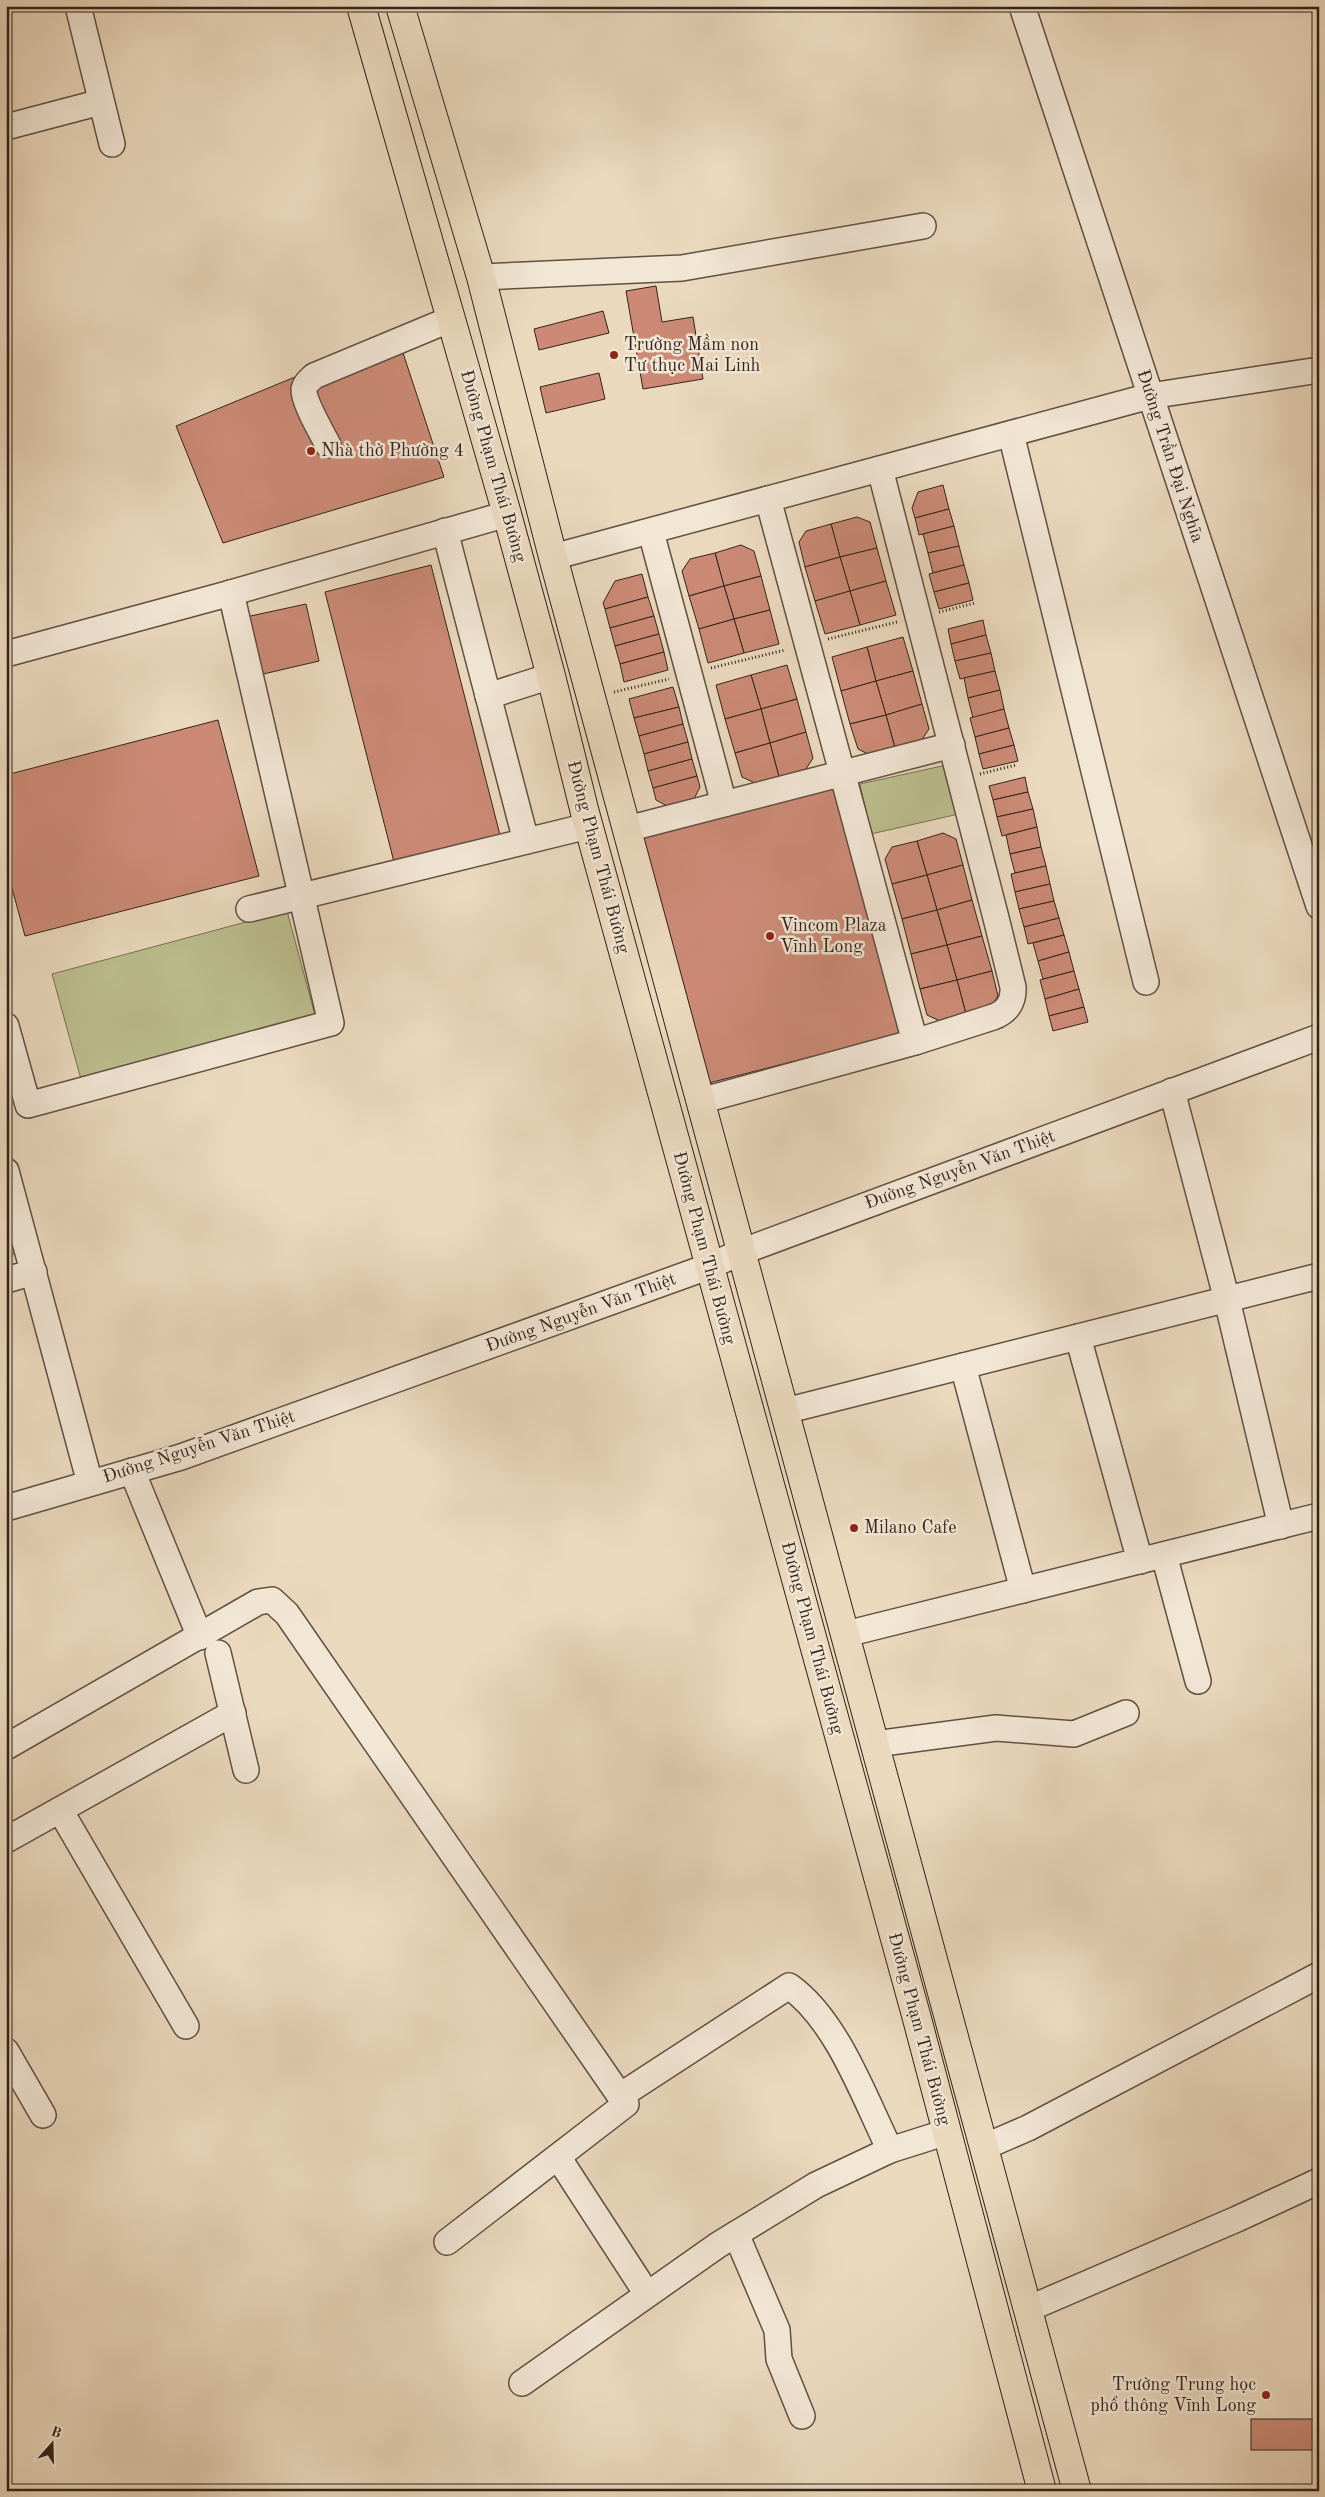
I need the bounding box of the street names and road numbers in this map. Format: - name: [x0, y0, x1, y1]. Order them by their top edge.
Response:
- street label: Đường Trần Đại Nghĩa: [1134, 366, 1209, 545]
- street label: Đường Phạm Thái Bường: [457, 368, 529, 564]
- street label: Đường Phạm Thái Bường: [564, 759, 633, 956]
- street label: Đường Nguyễn Văn Thiệt: [862, 1125, 1057, 1213]
- street label: Đường Phạm Thái Bường: [670, 1150, 739, 1347]
- street label: Đường Nguyễn Văn Thiệt: [483, 1268, 678, 1356]
- street label: Đường Nguyễn Văn Thiệt: [100, 1405, 297, 1487]
- street label: Đường Phạm Thái Bường: [778, 1540, 847, 1737]
- street label: Đường Phạm Thái Bường: [885, 1931, 954, 2128]

